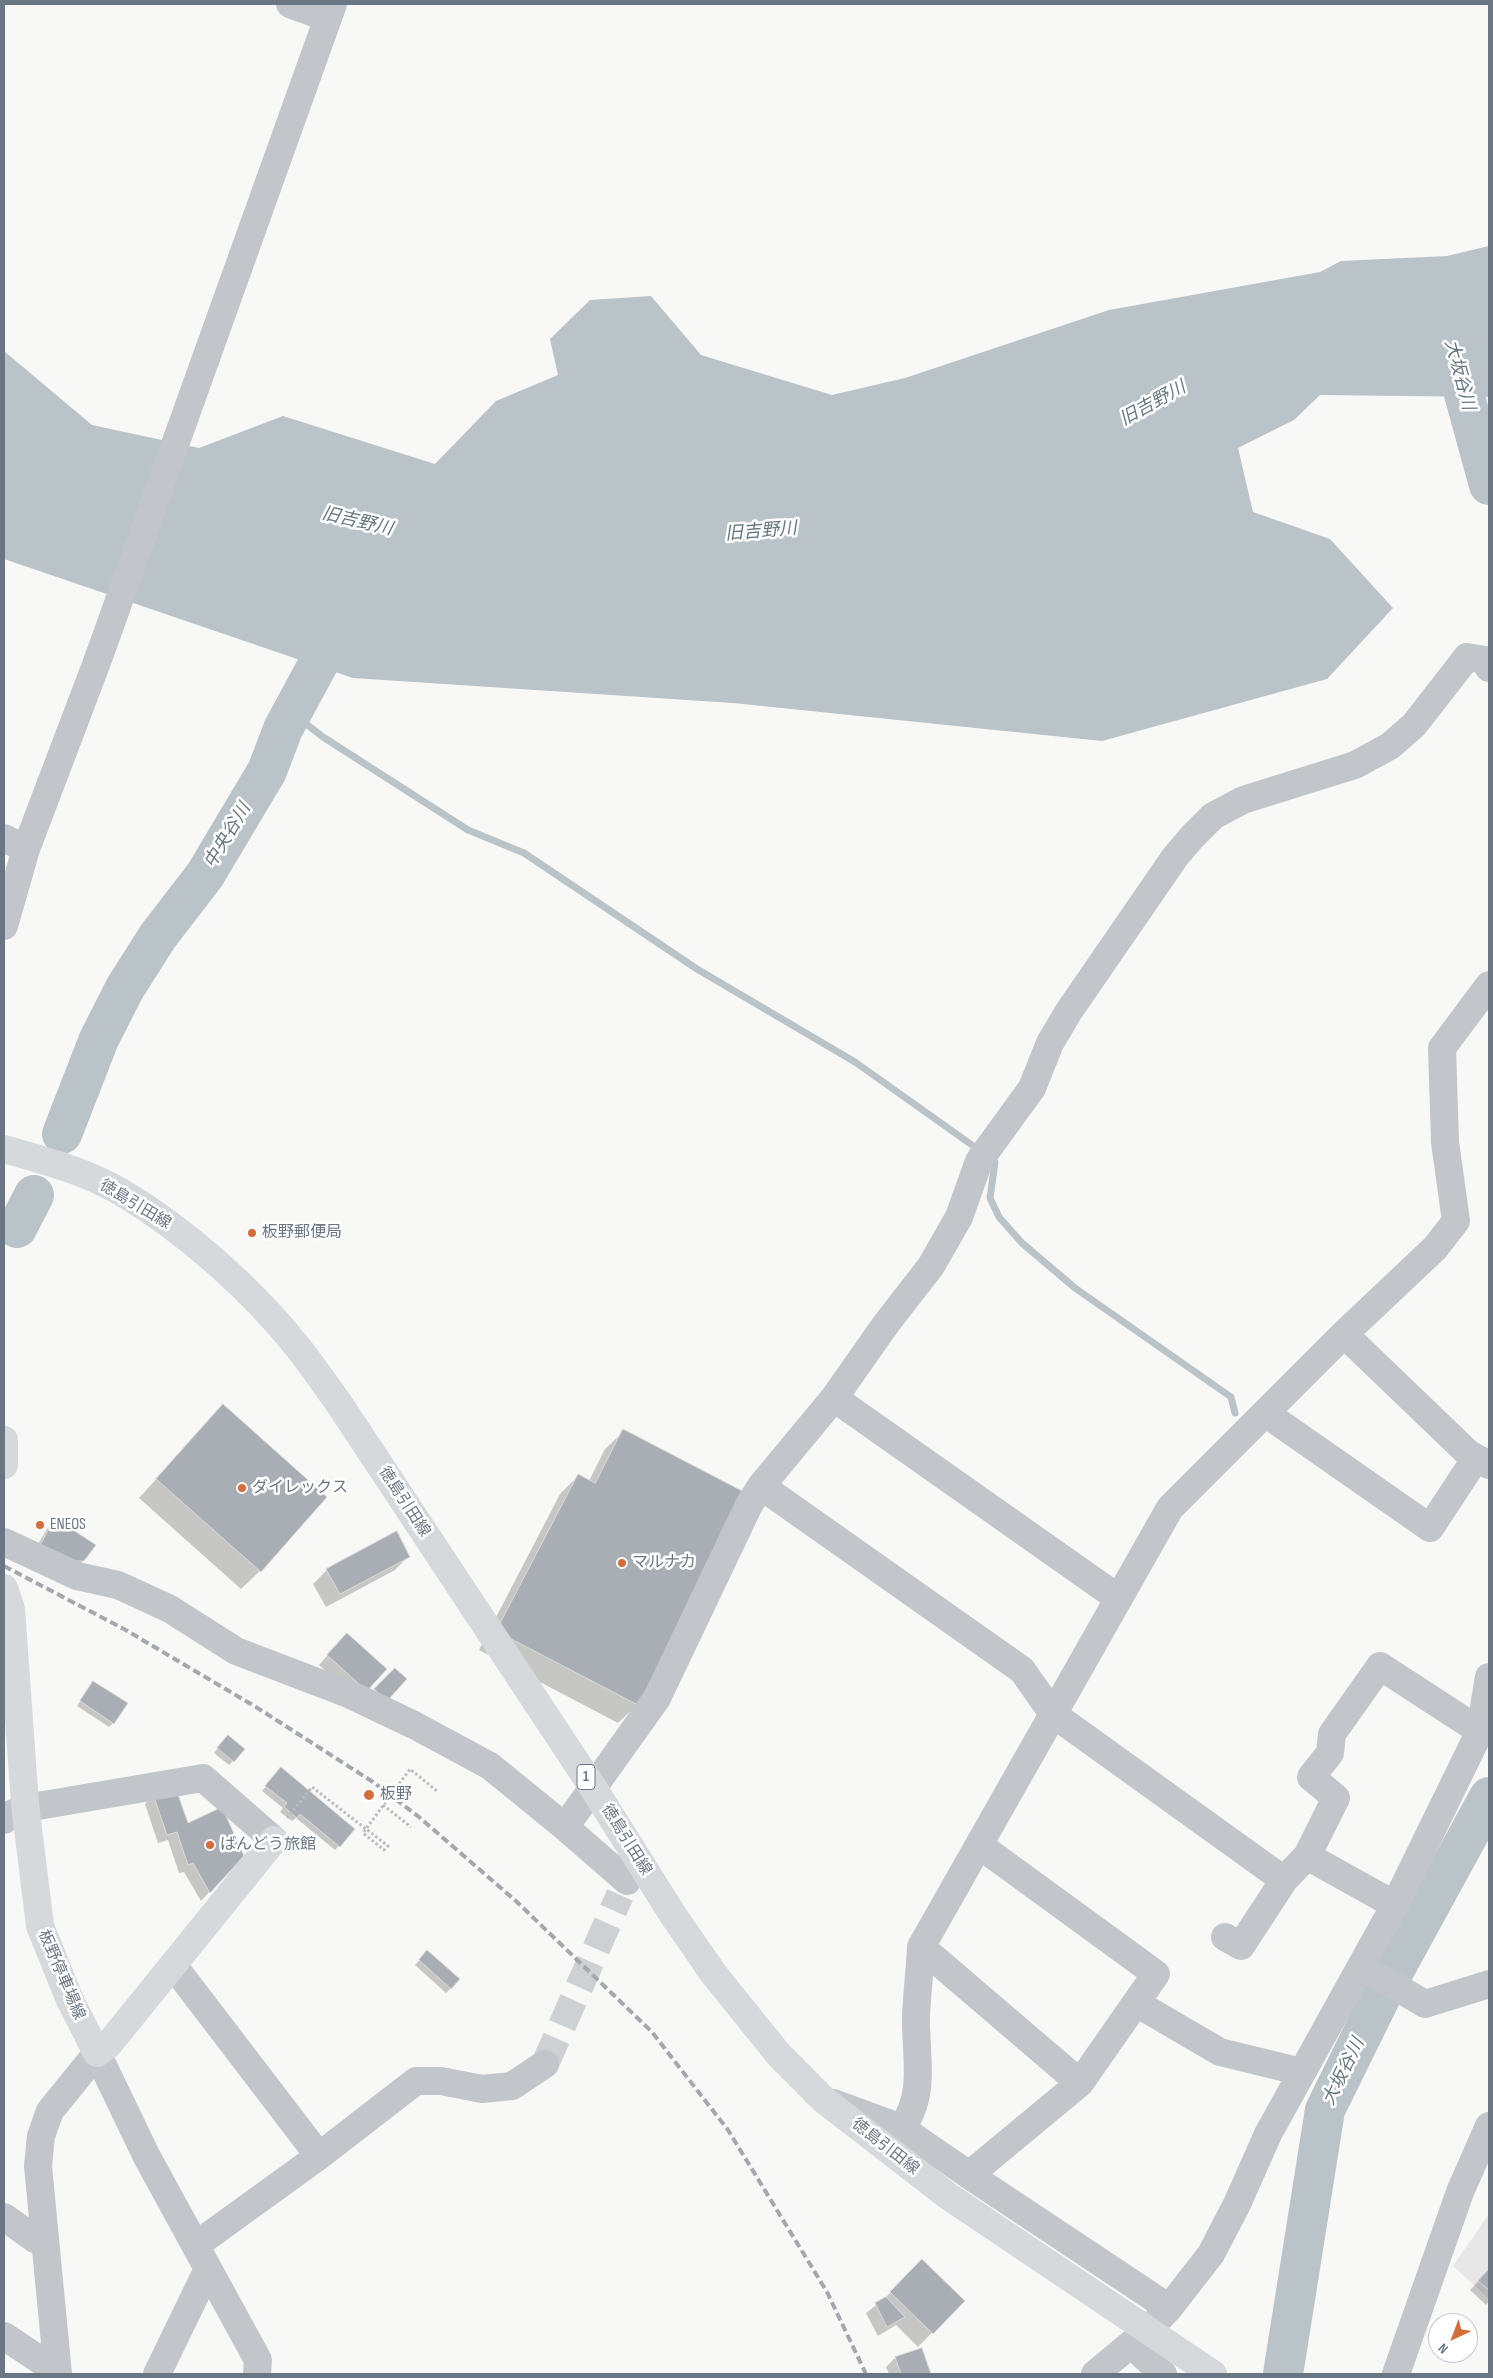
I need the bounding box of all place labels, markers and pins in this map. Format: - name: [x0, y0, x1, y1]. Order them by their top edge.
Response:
- place label: 板野郵便局: [262, 1223, 342, 1243]
- marker: 板野郵便局: [246, 1227, 258, 1239]
- place label: ダイレックス: [252, 1478, 348, 1498]
- marker: ダイレックス: [236, 1482, 248, 1494]
- place label: ENEOS: [50, 1515, 86, 1535]
- marker: ENEOS: [34, 1519, 46, 1531]
- place label: マルナカ: [632, 1553, 696, 1573]
- marker: マルナカ: [616, 1557, 628, 1569]
- place label: 板野: [380, 1785, 412, 1805]
- marker: 板野: [362, 1788, 376, 1802]
- place label: ばんどう旅館: [220, 1835, 316, 1855]
- marker: ばんどう旅館: [204, 1839, 216, 1851]

